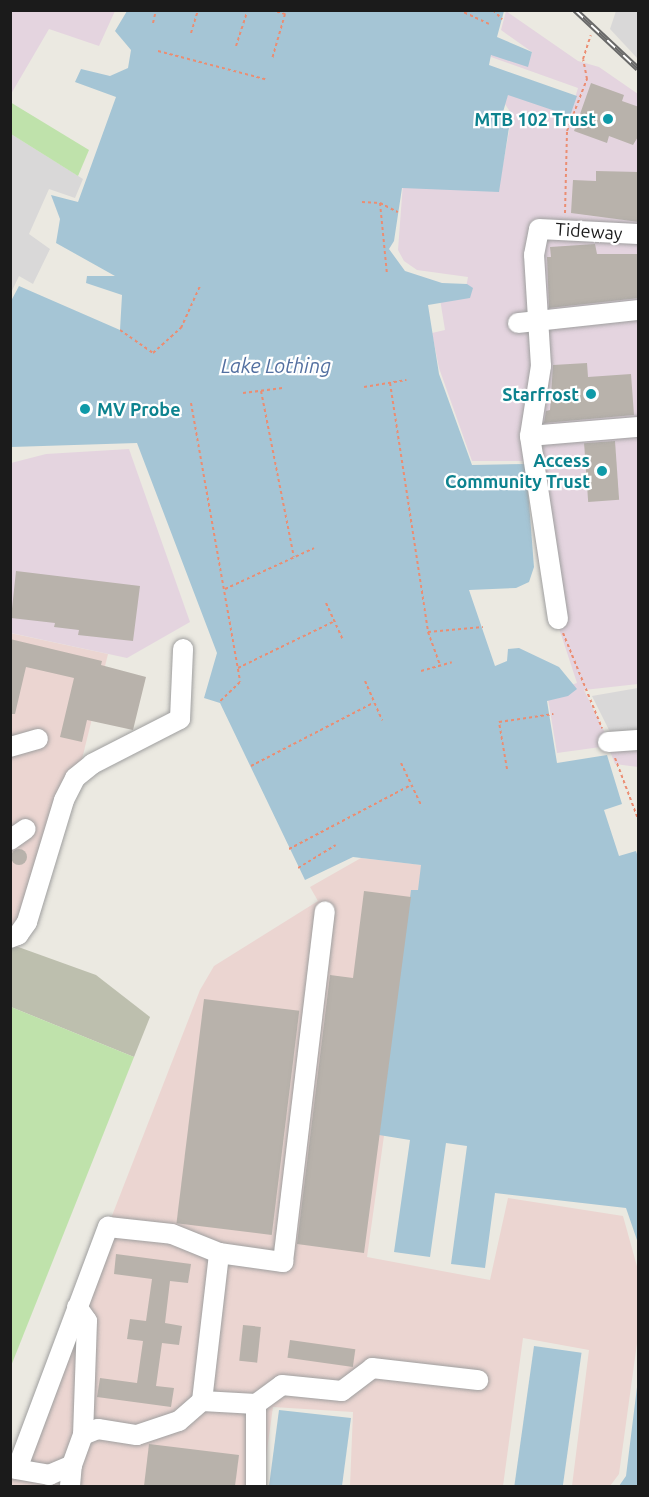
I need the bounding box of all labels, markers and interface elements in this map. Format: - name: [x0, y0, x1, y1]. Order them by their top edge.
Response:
- place label: MTB 102 Trust: [474, 108, 596, 130]
- marker: MTB 102 Trust: [601, 112, 615, 126]
- street label: Tideway: [555, 218, 623, 244]
- water label: Lake Lothing: [221, 353, 331, 377]
- place label: Starfrost: [502, 383, 579, 405]
- marker: Starfrost: [584, 387, 598, 401]
- place label: MV Probe: [97, 398, 181, 420]
- marker: MV Probe: [78, 402, 92, 416]
- place label: Access Community Trust: [445, 450, 590, 492]
- marker: Access Community Trust: [595, 464, 609, 478]

